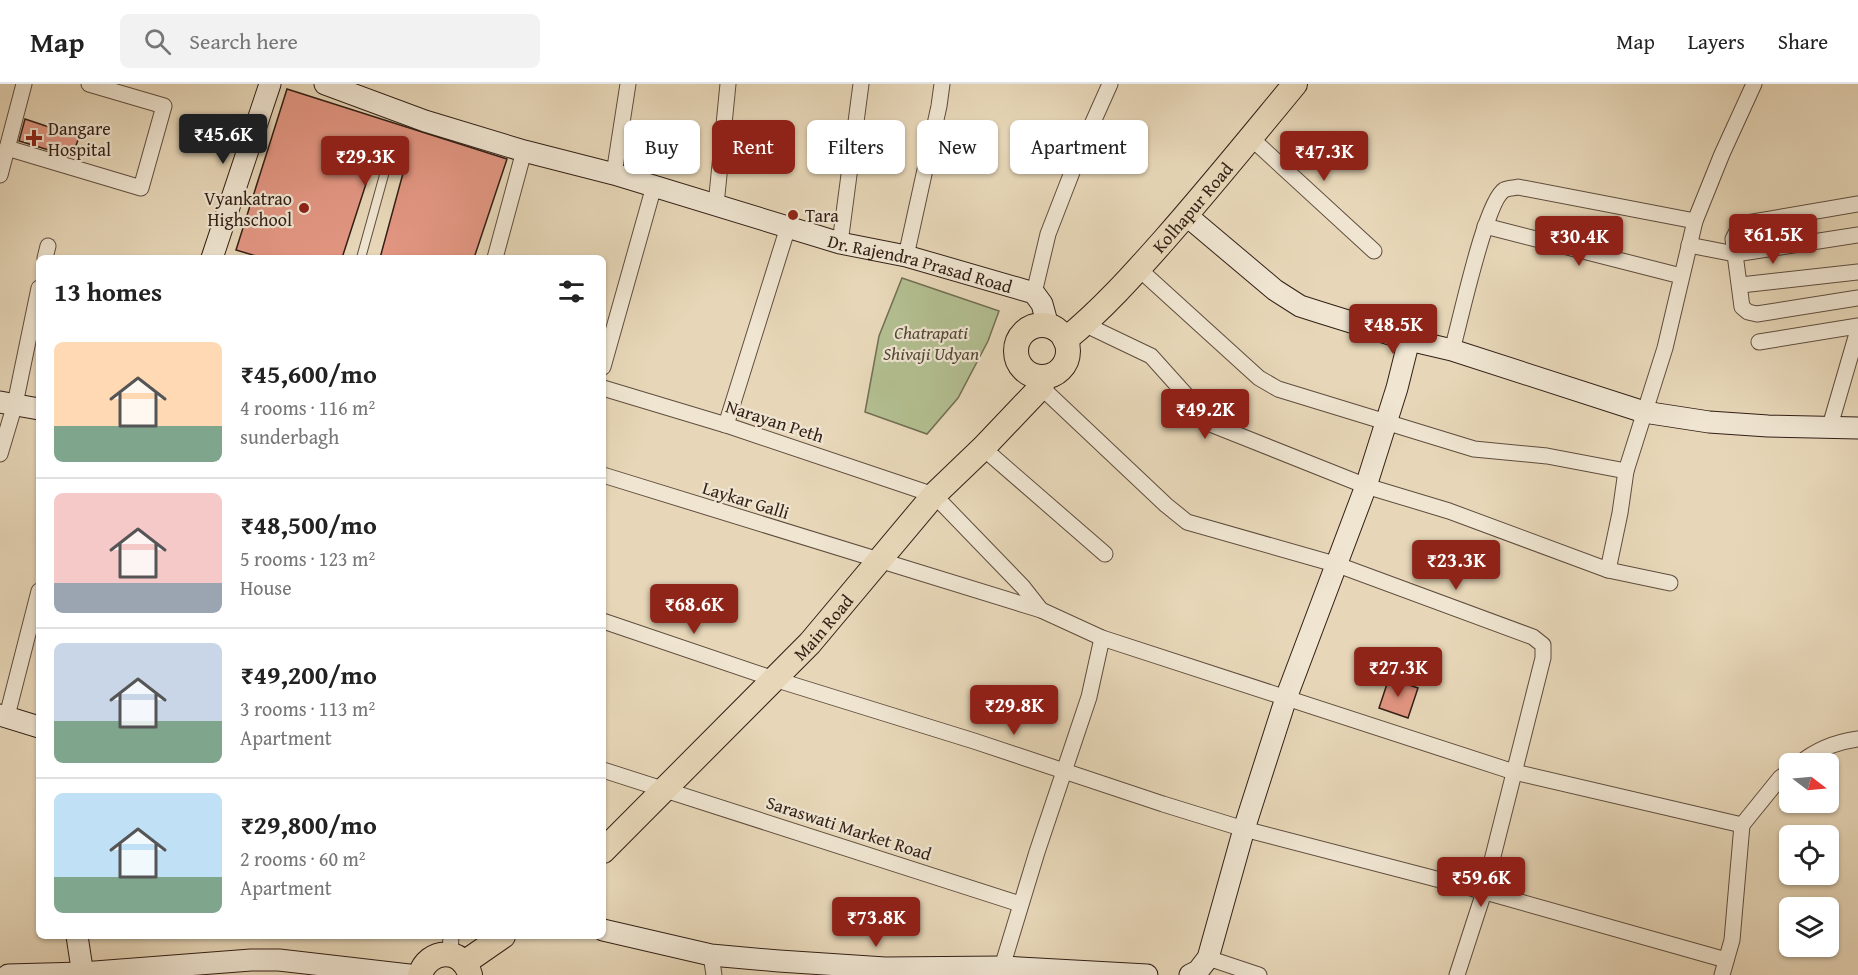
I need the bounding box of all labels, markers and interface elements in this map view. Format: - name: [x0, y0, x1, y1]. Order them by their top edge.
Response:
- search box: [120, 14, 540, 68]
- text: Map: [30, 21, 84, 62]
- icon: search: [141, 25, 174, 58]
- text: Search here: [189, 25, 298, 57]
- text: Map: [1616, 26, 1655, 57]
- text: Layers: [1688, 26, 1745, 57]
- text: Share: [1778, 26, 1828, 57]
- pin: ₹45.6K: [174, 114, 272, 165]
- place label: Dangare Hospital: [48, 115, 111, 163]
- text: ₹45.6K: [193, 119, 253, 148]
- chip: Buy: [624, 120, 700, 174]
- chip: Rent: [712, 120, 795, 174]
- chip: Filters: [807, 120, 905, 174]
- chip: New: [917, 120, 998, 174]
- chip: Apartment: [1010, 120, 1148, 174]
- marker: Dangare Hospital: [25, 129, 43, 147]
- pin: ₹47.3K: [1275, 131, 1373, 182]
- pin: ₹29.3K: [316, 136, 414, 187]
- text: ₹47.3K: [1294, 136, 1354, 165]
- text: ₹29.3K: [335, 141, 395, 170]
- street label: Kolhapur Road: [1145, 156, 1239, 259]
- place label: Vyankatrao Highschool: [204, 185, 292, 233]
- marker: Vyankatrao Highschool: [297, 201, 311, 215]
- place label: Tara: [805, 202, 839, 229]
- marker: Tara: [786, 208, 800, 222]
- pin: ₹61.5K: [1724, 214, 1822, 265]
- pin: ₹30.4K: [1530, 216, 1628, 267]
- text: ₹61.5K: [1743, 219, 1803, 248]
- text: ₹30.4K: [1549, 221, 1609, 250]
- street label: Dr. Rajendra Prasad Road: [825, 227, 1016, 300]
- text: 13 homes: [54, 272, 162, 311]
- icon: filters: [555, 275, 588, 308]
- pin: ₹48.5K: [1344, 304, 1442, 355]
- text: ₹48.5K: [1363, 309, 1423, 338]
- park label: Chatrapati Shivaji Udyan: [883, 319, 979, 367]
- text: ₹45,600/mo: [240, 354, 377, 393]
- icon: home: [102, 366, 174, 438]
- pin: ₹49.2K: [1156, 389, 1254, 440]
- street label: Narayan Peth: [722, 392, 828, 450]
- text: 4 rooms · 116 m²: [240, 393, 375, 422]
- text: ₹49.2K: [1175, 394, 1235, 423]
- text: sunderbagh: [240, 422, 339, 451]
- street label: Laykar Galli: [699, 474, 793, 526]
- text: ₹48,500/mo: [240, 505, 377, 544]
- icon: home: [102, 517, 174, 589]
- pin: ₹23.3K: [1407, 540, 1505, 591]
- text: 5 rooms · 123 m²: [240, 544, 375, 573]
- text: ₹23.3K: [1426, 545, 1486, 574]
- text: House: [240, 573, 292, 602]
- pin: ₹68.6K: [645, 584, 743, 635]
- street label: Main Road: [787, 588, 860, 666]
- text: ₹68.6K: [664, 589, 724, 618]
- pin: ₹27.3K: [1349, 647, 1447, 698]
- text: ₹27.3K: [1368, 652, 1428, 681]
- text: ₹49,200/mo: [240, 655, 377, 694]
- icon: home: [102, 667, 174, 739]
- pin: ₹29.8K: [965, 685, 1063, 736]
- text: ₹29.8K: [984, 690, 1044, 719]
- text: 3 rooms · 113 m²: [240, 694, 375, 723]
- text: Apartment: [240, 723, 332, 752]
- north arrow: [1779, 753, 1839, 813]
- map controls: [1779, 753, 1839, 957]
- street label: Saraswati Market Road: [763, 789, 936, 868]
- text: ₹29,800/mo: [240, 805, 377, 844]
- icon: home: [102, 817, 174, 889]
- button: locate: [1779, 825, 1839, 885]
- text: 2 rooms · 60 m²: [240, 844, 366, 873]
- pin: ₹59.6K: [1432, 857, 1530, 908]
- text: ₹59.6K: [1451, 862, 1511, 891]
- text: Apartment: [240, 873, 332, 902]
- pin: ₹73.8K: [827, 897, 925, 948]
- button: layers: [1779, 897, 1839, 957]
- text: ₹73.8K: [846, 902, 906, 931]

